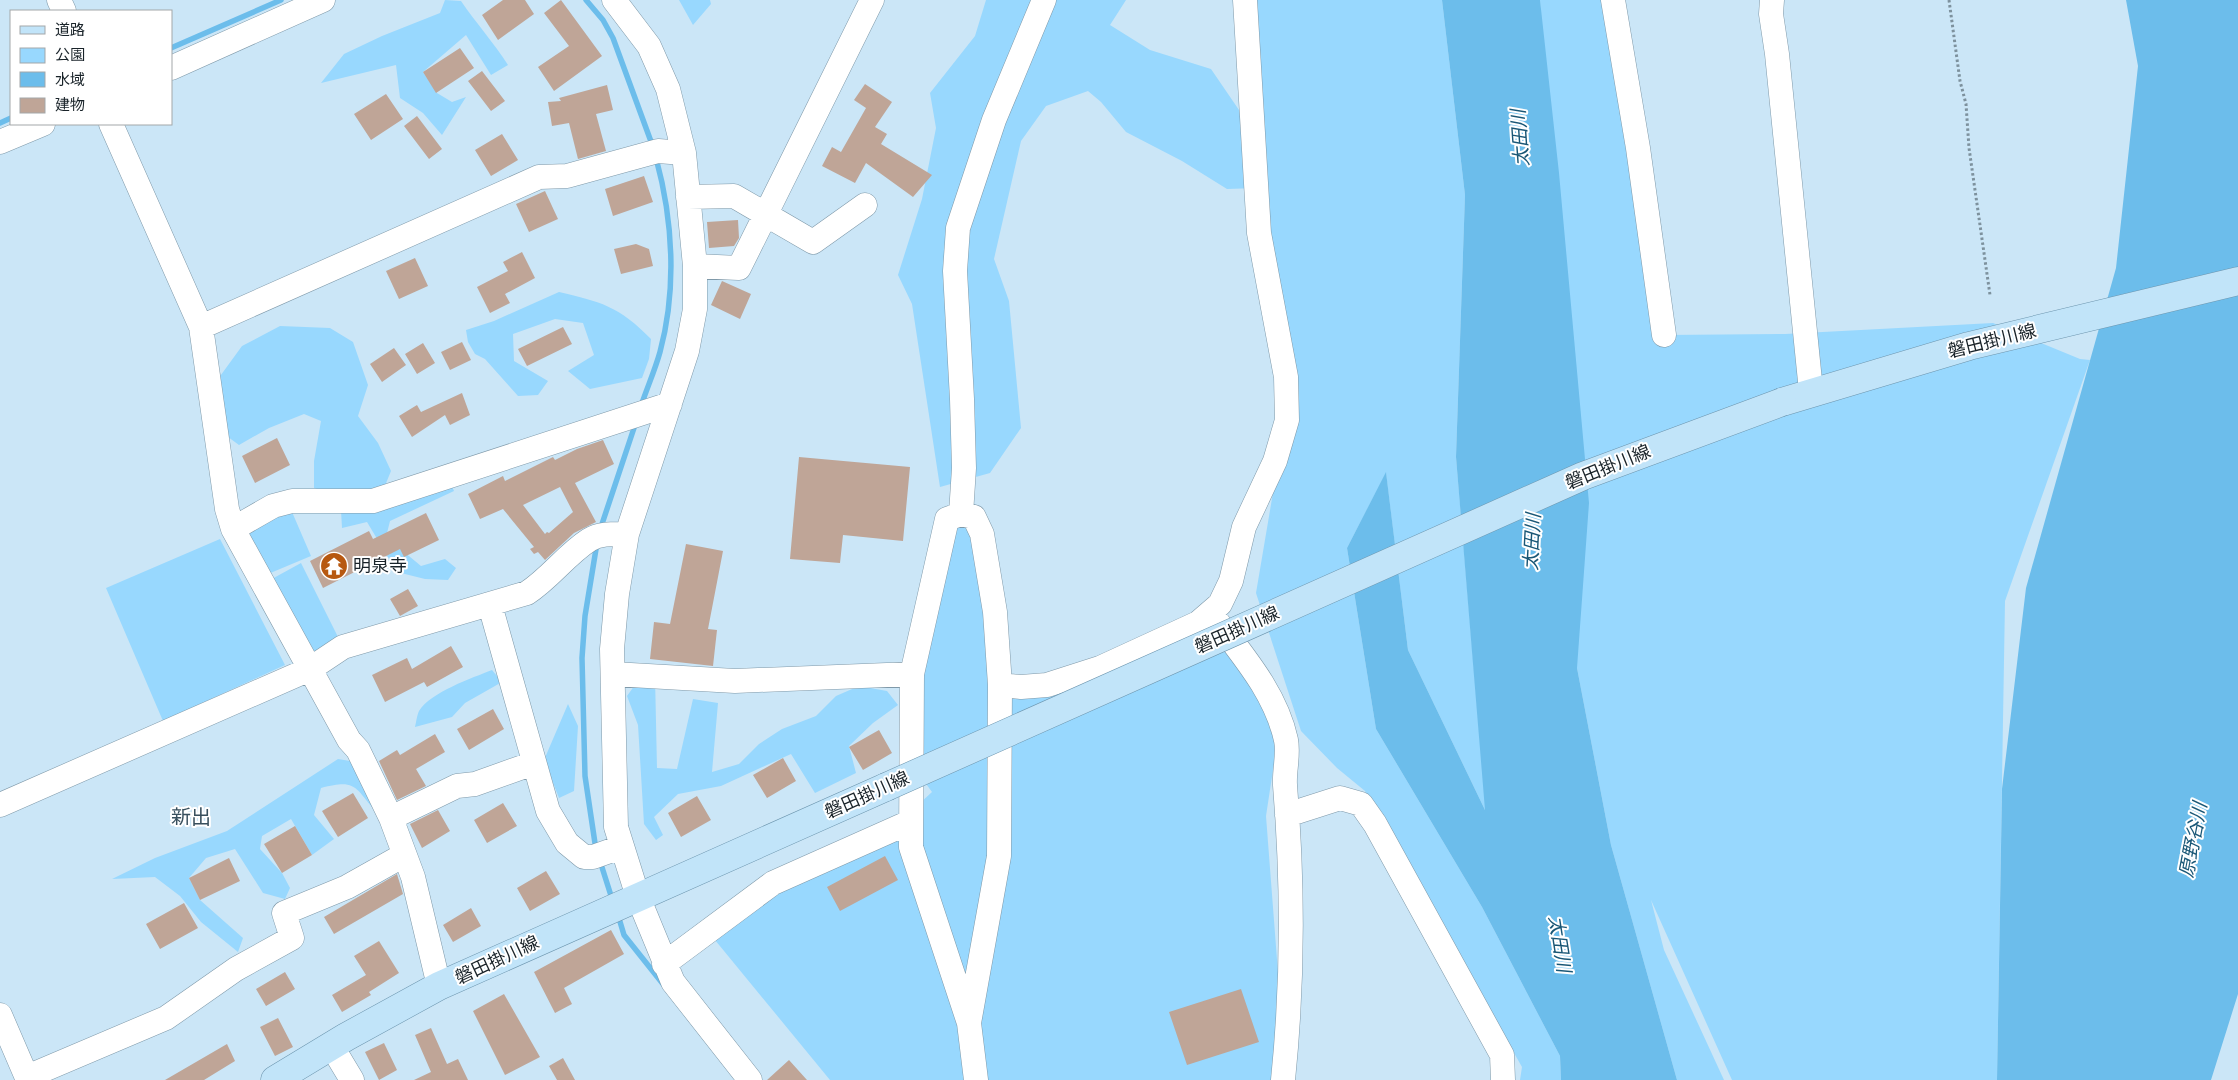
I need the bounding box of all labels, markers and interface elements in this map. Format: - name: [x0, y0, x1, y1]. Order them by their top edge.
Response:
- legend: [10, 10, 172, 125]
- text: 道路: [55, 21, 85, 39]
- text: 公園: [55, 46, 85, 64]
- text: 水域: [55, 71, 85, 89]
- text: 建物: [55, 96, 85, 114]
- water label: 太田川: [1506, 107, 1533, 167]
- street label: 磐田掛川線: [1946, 319, 2038, 363]
- street label: 磐田掛川線: [1562, 440, 1654, 494]
- water label: 太田川: [1519, 511, 1545, 571]
- temple icon: 明泉寺: [319, 551, 349, 581]
- place label: 明泉寺: [353, 555, 407, 577]
- street label: 磐田掛川線: [1191, 602, 1283, 658]
- street label: 磐田掛川線: [821, 767, 913, 823]
- water label: 原野谷川: [2174, 799, 2212, 880]
- district label: 新出: [171, 805, 211, 829]
- water label: 太田川: [1544, 914, 1576, 976]
- street label: 磐田掛川線: [452, 931, 542, 989]

